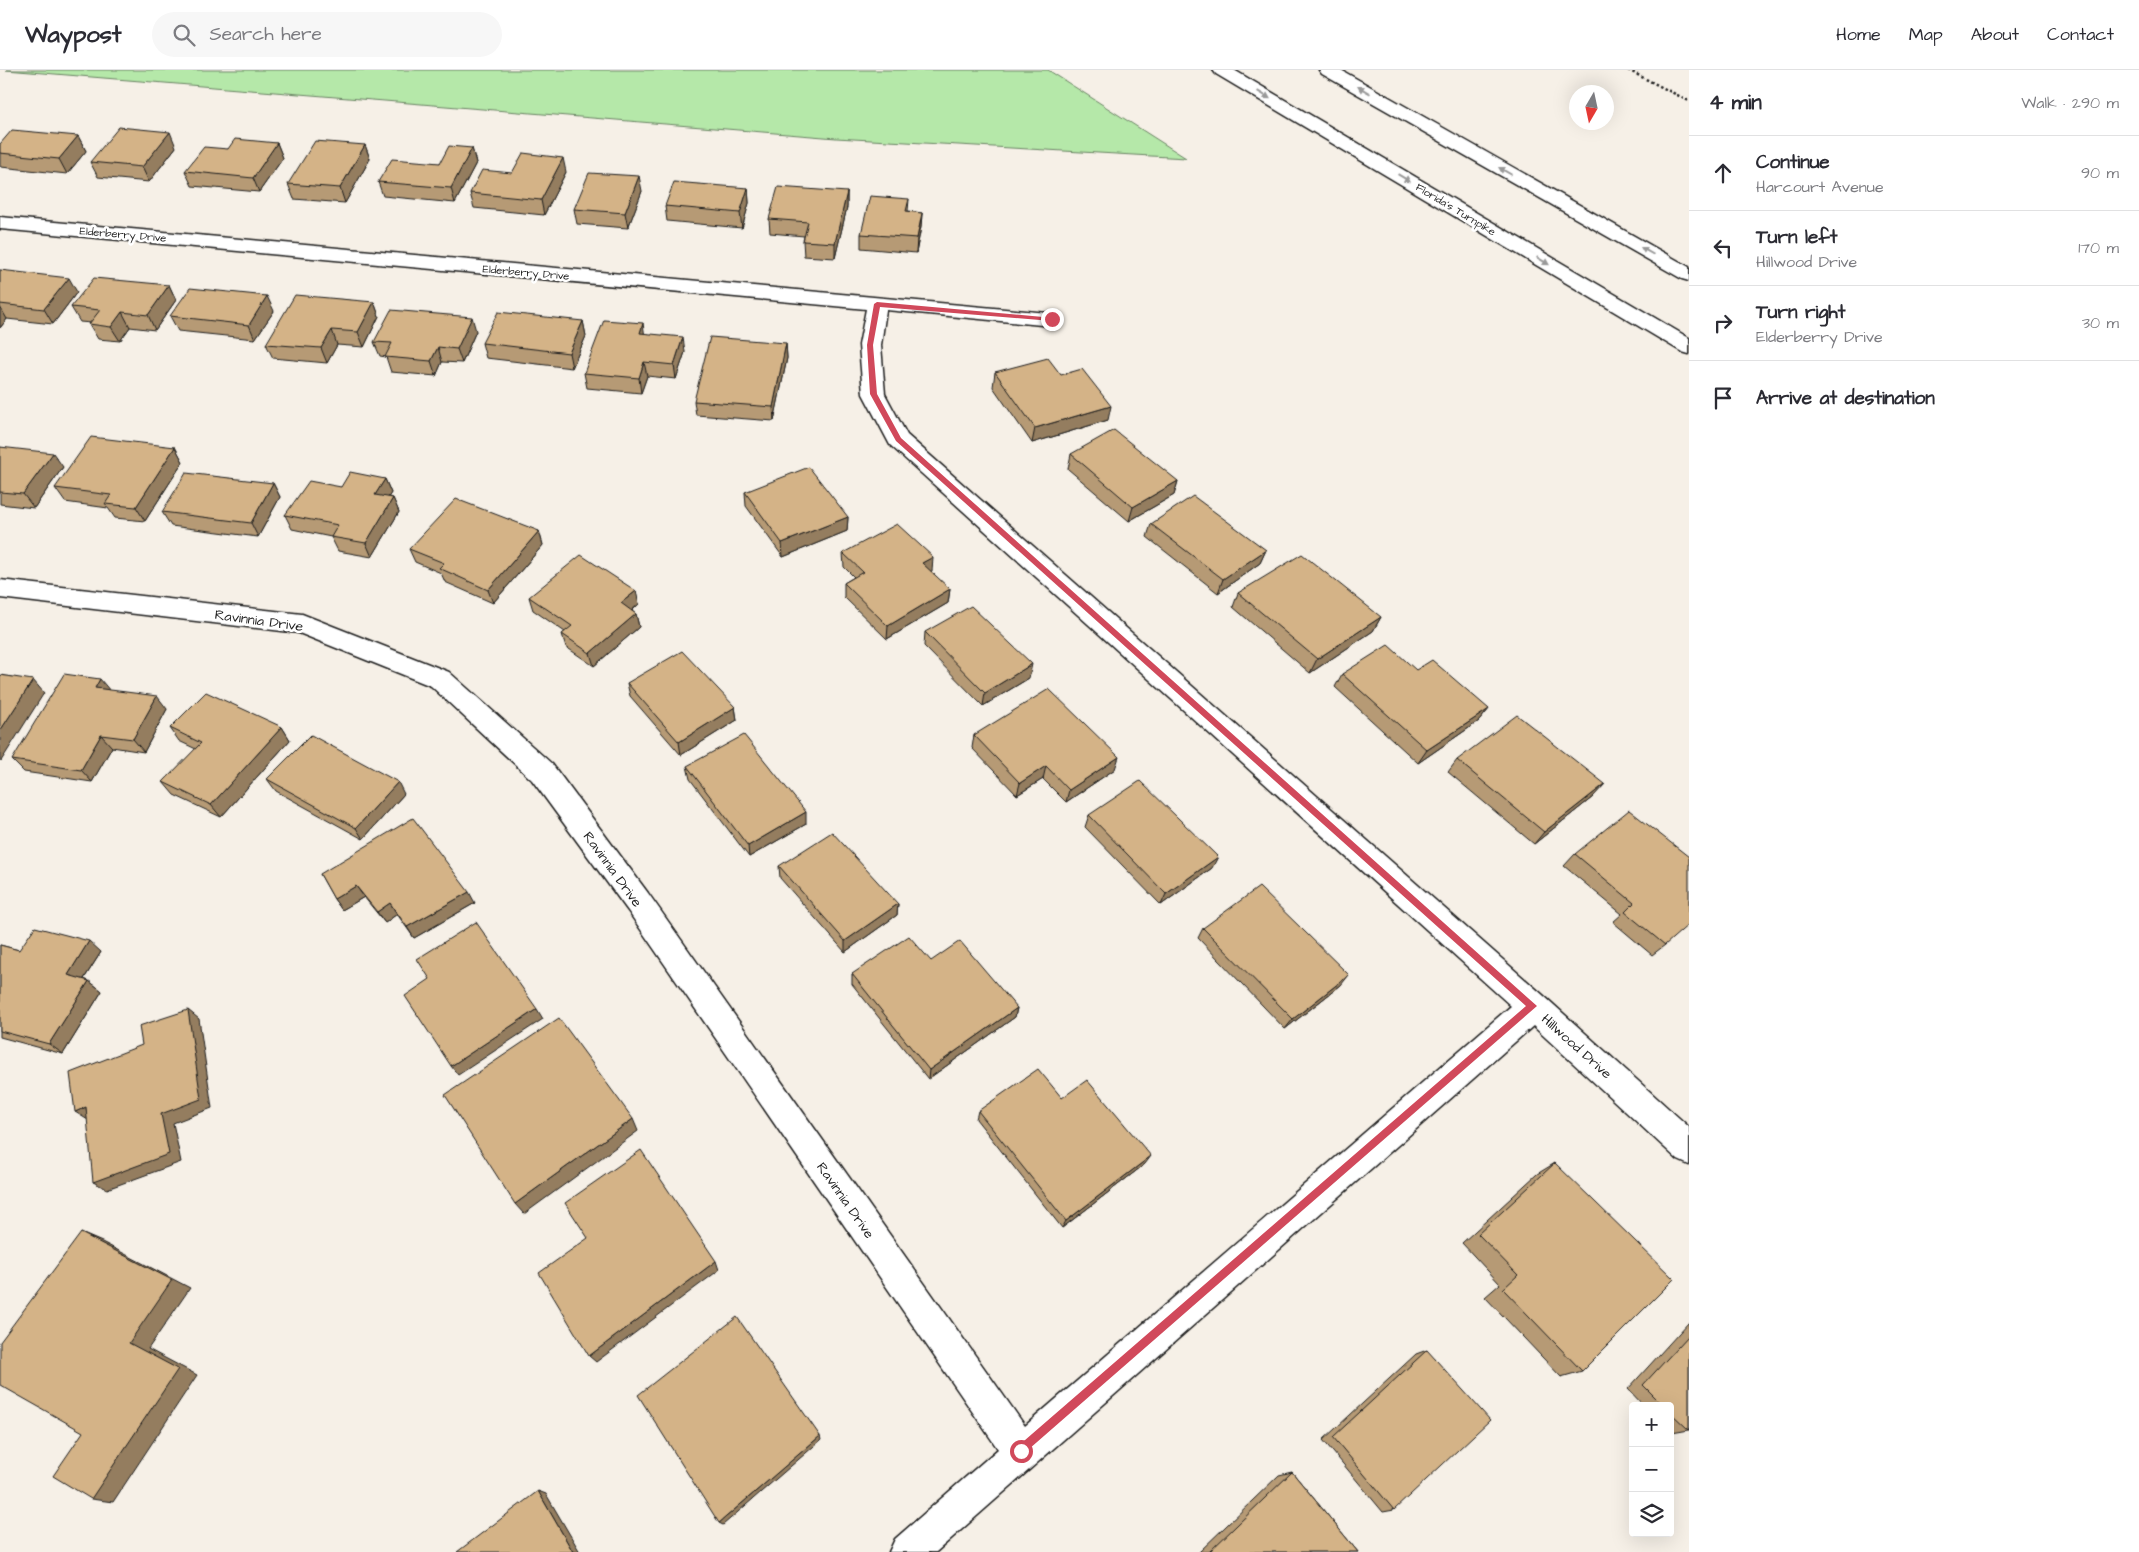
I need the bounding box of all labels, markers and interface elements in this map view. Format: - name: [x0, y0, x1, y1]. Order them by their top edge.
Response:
- search box: [152, 12, 502, 57]
- text: Waypost: [25, 18, 122, 52]
- icon: search: [170, 21, 198, 49]
- text: Search here: [210, 21, 322, 48]
- text: Home: [1836, 22, 1881, 47]
- text: Map: [1909, 22, 1943, 47]
- text: About: [1971, 22, 2019, 47]
- text: Contact: [2047, 22, 2114, 47]
- north arrow: [1569, 85, 1614, 130]
- one-way arrow: [1357, 86, 1370, 95]
- text: 4 min: [1709, 88, 1762, 117]
- one-way arrow: [1258, 90, 1271, 99]
- text: Walk · 290 m: [2021, 92, 2119, 114]
- text: Continue: [1756, 149, 1830, 176]
- icon: ahead: [1709, 159, 1737, 187]
- text: 90 m: [2081, 162, 2119, 184]
- one-way arrow: [1499, 166, 1512, 175]
- one-way arrow: [1397, 173, 1410, 182]
- text: Harcourt Avenue: [1756, 176, 1884, 198]
- street label: Florida's Turnpike: [1413, 180, 1499, 239]
- street label: Elderberry Drive: [79, 223, 167, 247]
- text: Turn left: [1756, 224, 1837, 251]
- icon: left: [1709, 234, 1737, 262]
- text: 170 m: [2078, 237, 2119, 259]
- one-way arrow: [1640, 246, 1653, 255]
- text: Hillwood Drive: [1756, 251, 1857, 273]
- one-way arrow: [1537, 256, 1550, 265]
- street label: Elderberry Drive: [482, 261, 570, 285]
- text: Turn right: [1756, 299, 1845, 326]
- route end: [1041, 308, 1064, 331]
- icon: right: [1709, 309, 1737, 337]
- text: 30 m: [2082, 312, 2119, 334]
- text: Elderberry Drive: [1756, 326, 1883, 348]
- icon: arrive: [1709, 384, 1737, 412]
- text: Arrive at destination: [1756, 385, 1935, 412]
- street label: Ravinnia Drive: [213, 605, 305, 637]
- street label: Ravinnia Drive: [578, 828, 647, 912]
- street label: Hillwood Drive: [1537, 1010, 1616, 1084]
- street label: Ravinnia Drive: [811, 1158, 879, 1243]
- map controls: [1629, 1402, 1674, 1537]
- button: +: [1629, 1402, 1674, 1447]
- route start: [1010, 1440, 1033, 1463]
- button: −: [1629, 1447, 1674, 1492]
- button: layers: [1629, 1492, 1674, 1537]

